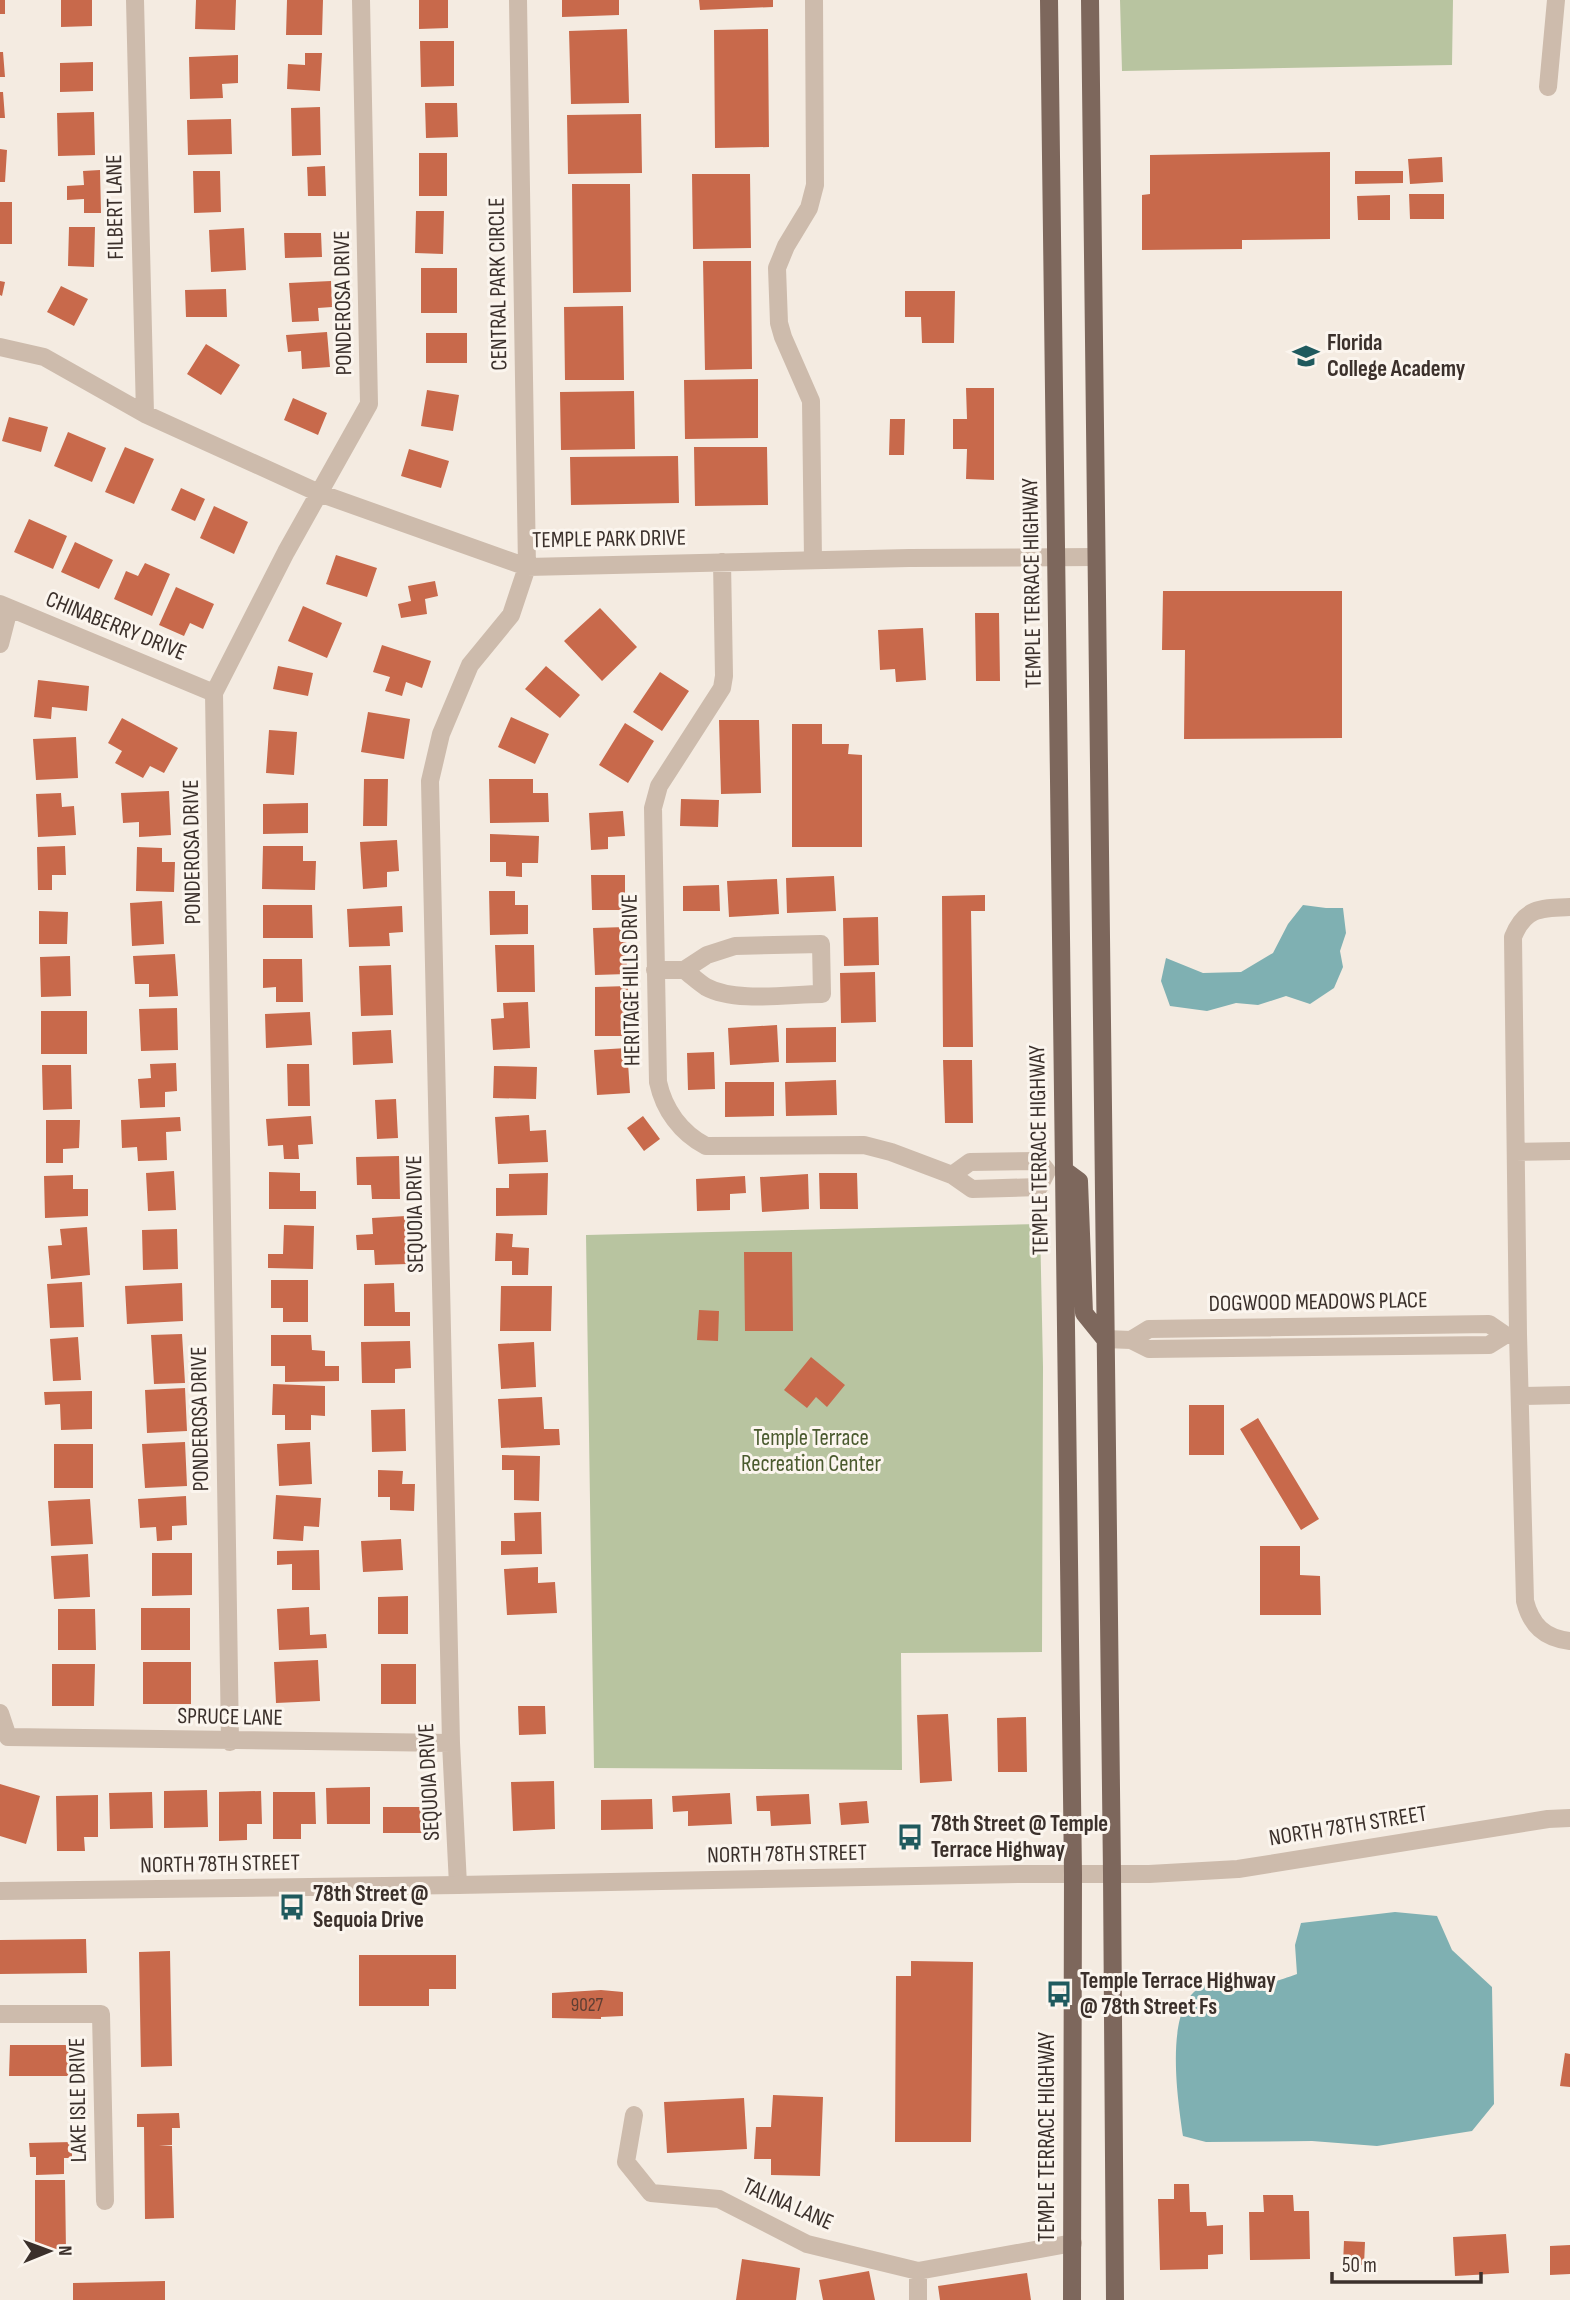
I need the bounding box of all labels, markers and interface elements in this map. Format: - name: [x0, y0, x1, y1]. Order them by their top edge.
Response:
- street label: FILBERT LANE: [100, 154, 130, 260]
- street label: CENTRAL PARK CIRCLE: [482, 197, 514, 371]
- street label: PONDEROSA DRIVE: [328, 230, 358, 376]
- place label: Florida College Academy: [1327, 329, 1466, 383]
- school or university icon: Florida College Academy: [1291, 341, 1321, 371]
- street label: TEMPLE TERRACE HIGHWAY: [1016, 477, 1048, 688]
- street label: TEMPLE PARK DRIVE: [532, 524, 686, 554]
- street label: CHINABERRY DRIVE: [42, 585, 190, 667]
- street label: PONDEROSA DRIVE: [177, 779, 207, 925]
- street label: HERITAGE HILLS DRIVE: [615, 894, 647, 1066]
- street label: TEMPLE TERRACE HIGHWAY: [1023, 1044, 1055, 1255]
- street label: SEQUOIA DRIVE: [400, 1155, 430, 1273]
- street label: DOGWOOD MEADOWS PLACE: [1208, 1286, 1428, 1318]
- street label: PONDEROSA DRIVE: [185, 1346, 215, 1492]
- park label: Temple Terrace Recreation Center: [741, 1424, 881, 1478]
- street label: SPRUCE LANE: [177, 1702, 283, 1732]
- street label: SEQUOIA DRIVE: [412, 1723, 446, 1841]
- street label: NORTH 78TH STREET: [1267, 1800, 1429, 1852]
- place label: 78th Street @ Temple Terrace Highway: [931, 1810, 1108, 1864]
- bus stop icon: 78th Street @ Temple Terrace Highway: [895, 1822, 925, 1852]
- street label: NORTH 78TH STREET: [707, 1839, 867, 1869]
- street label: NORTH 78TH STREET: [140, 1849, 300, 1879]
- place label: 78th Street @ Sequoia Drive: [313, 1880, 428, 1934]
- bus stop icon: 78th Street @ Sequoia Drive: [277, 1892, 307, 1922]
- place label: Temple Terrace Highway @ 78th Street Fs: [1080, 1967, 1276, 2021]
- bus stop icon: Temple Terrace Highway @ 78th Street Fs: [1044, 1979, 1074, 2009]
- house number: 9027: [571, 1994, 604, 2017]
- street label: TEMPLE TERRACE HIGHWAY: [1033, 2032, 1061, 2242]
- street label: LAKE ISLE DRIVE: [63, 2037, 93, 2163]
- street label: TALINA LANE: [738, 2172, 838, 2236]
- north arrow: [14, 2216, 84, 2286]
- scale bar: [1332, 2240, 1481, 2284]
- text: N: [53, 2245, 76, 2256]
- text: 50 m: [1342, 2253, 1377, 2278]

